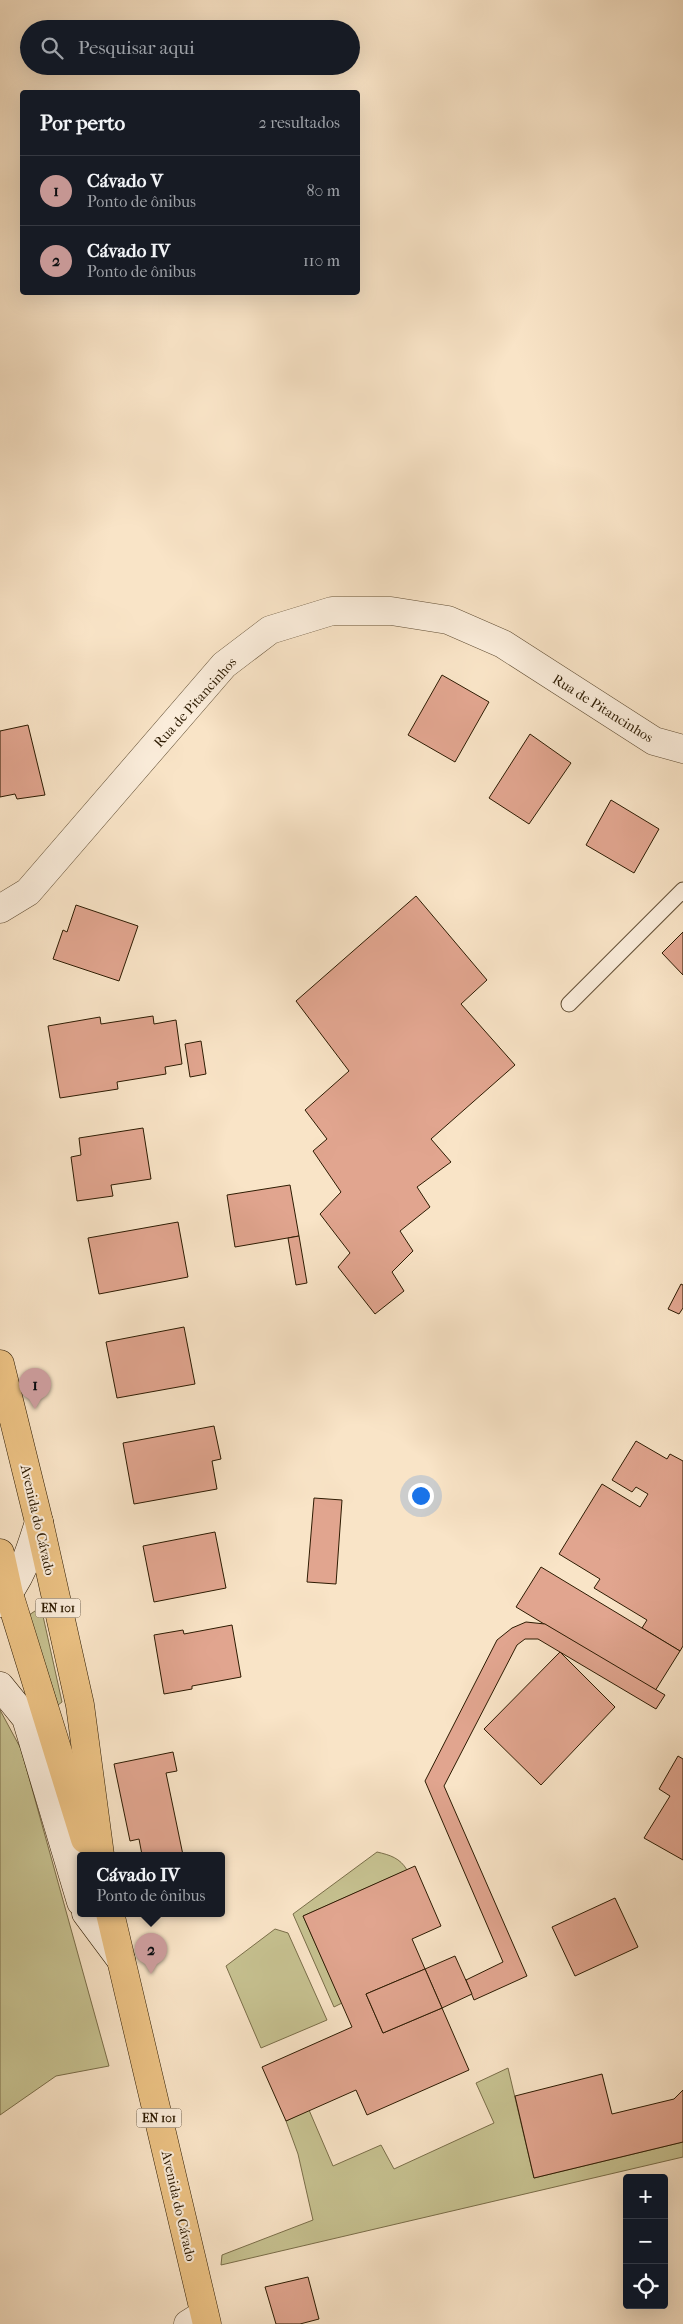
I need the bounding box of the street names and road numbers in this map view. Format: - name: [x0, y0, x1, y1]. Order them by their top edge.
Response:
- street label: Rua de Pitancinhos: [150, 654, 240, 751]
- street label: Rua de Pitancinhos: [549, 671, 656, 746]
- street label: Avenida do Cávado: [16, 1462, 59, 1577]
- road number: EN 101: [36, 1599, 80, 1618]
- road number: EN 101: [136, 2108, 182, 2128]
- street label: Avenida do Cávado: [157, 2148, 200, 2263]

